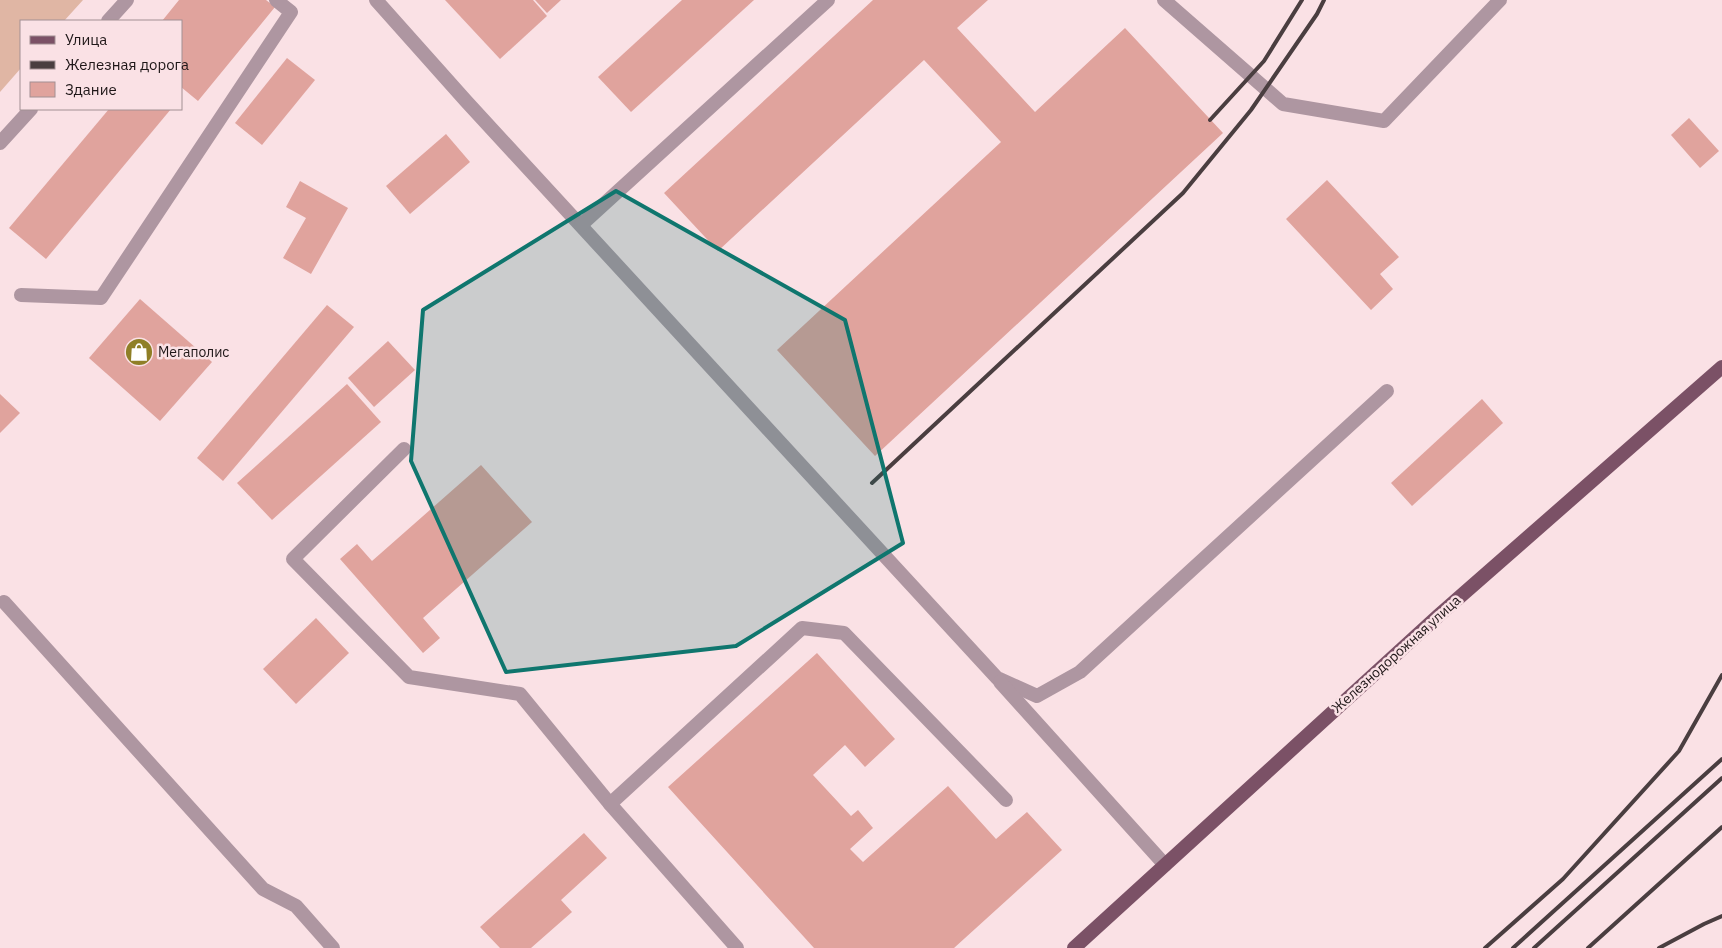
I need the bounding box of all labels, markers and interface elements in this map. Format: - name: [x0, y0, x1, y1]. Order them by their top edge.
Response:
- legend: [20, 20, 182, 110]
- text: Улица: [65, 30, 107, 49]
- text: Железная дорога: [65, 55, 189, 74]
- text: Здание: [65, 80, 117, 99]
- shop icon: Мегаполис: [124, 337, 154, 367]
- place label: Мегаполис: [158, 343, 229, 361]
- street label: Железнодорожная улица: [1328, 591, 1465, 717]

